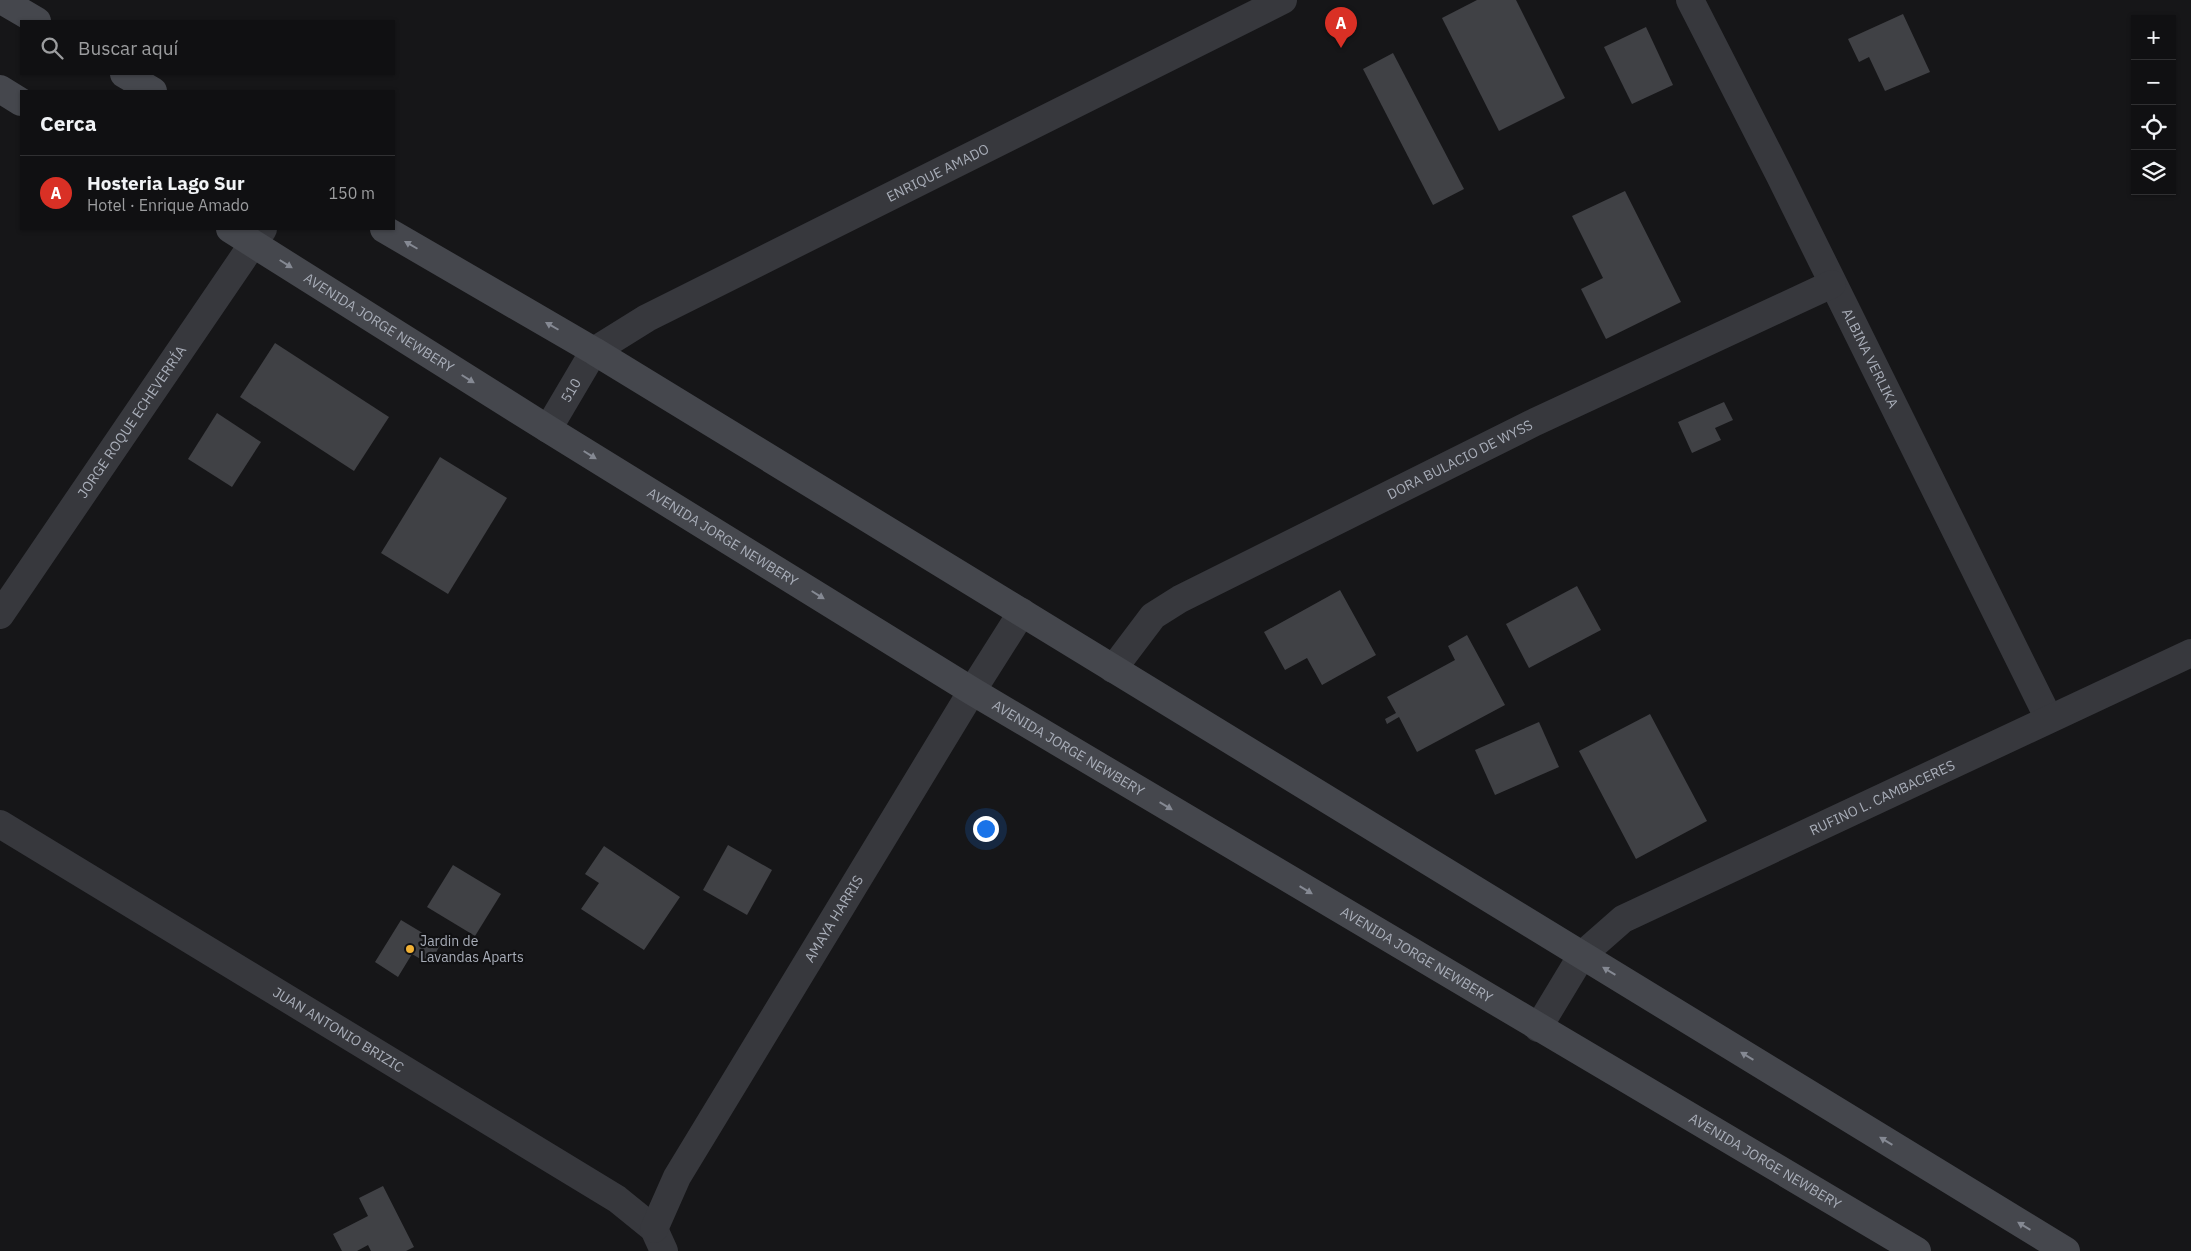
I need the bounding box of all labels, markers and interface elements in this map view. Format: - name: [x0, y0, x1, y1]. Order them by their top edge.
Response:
- pin: A: [1325, 7, 1357, 48]
- map controls: [2131, 15, 2176, 195]
- button: +: [2131, 15, 2176, 60]
- search box: [20, 20, 395, 75]
- icon: search: [38, 34, 66, 62]
- text: Buscar aquí: [78, 36, 178, 60]
- button: −: [2131, 60, 2176, 105]
- button: locate: [2131, 105, 2176, 150]
- text: Cerca: [40, 109, 97, 137]
- street label: ENRIQUE AMADO: [883, 139, 992, 206]
- button: layers: [2131, 150, 2176, 195]
- text: Hosteria Lago Sur: [87, 171, 245, 195]
- text: A: [51, 183, 61, 203]
- text: 150 m: [328, 183, 375, 203]
- text: Hotel · Enrique Amado: [87, 195, 249, 215]
- one-way arrow: [405, 240, 418, 249]
- one-way arrow: [280, 259, 293, 268]
- street label: AVENIDA JORGE NEWBERY: [301, 269, 458, 377]
- street label: ALBINA VERLIKA: [1838, 305, 1903, 411]
- one-way arrow: [545, 322, 558, 331]
- street label: JORGE ROQUE ECHEVERRÍA: [73, 342, 190, 501]
- one-way arrow: [462, 374, 475, 383]
- street label: 510: [557, 375, 585, 406]
- street label: DORA BULACIO DE WYSS: [1384, 416, 1536, 503]
- one-way arrow: [583, 450, 596, 460]
- street label: AVENIDA JORGE NEWBERY: [644, 484, 802, 591]
- one-way arrow: [811, 591, 824, 600]
- street label: AVENIDA JORGE NEWBERY: [989, 696, 1148, 800]
- street label: RUFINO L. CAMBACERES: [1807, 756, 1958, 839]
- one-way arrow: [1160, 802, 1173, 811]
- your location: [973, 816, 999, 842]
- street label: AMAYA HARRIS: [800, 872, 867, 966]
- one-way arrow: [1299, 885, 1312, 894]
- street label: AVENIDA JORGE NEWBERY: [1337, 902, 1497, 1007]
- place label: Jardin de Lavandas Aparts: [420, 932, 524, 966]
- marker: Jardin de Lavandas Aparts: [404, 943, 416, 955]
- one-way arrow: [1602, 967, 1615, 976]
- street label: JUAN ANTONIO BRIZIC: [270, 983, 407, 1077]
- one-way arrow: [1741, 1051, 1754, 1060]
- street label: AVENIDA JORGE NEWBERY: [1686, 1109, 1845, 1213]
- one-way arrow: [1879, 1136, 1892, 1145]
- one-way arrow: [2018, 1221, 2031, 1230]

